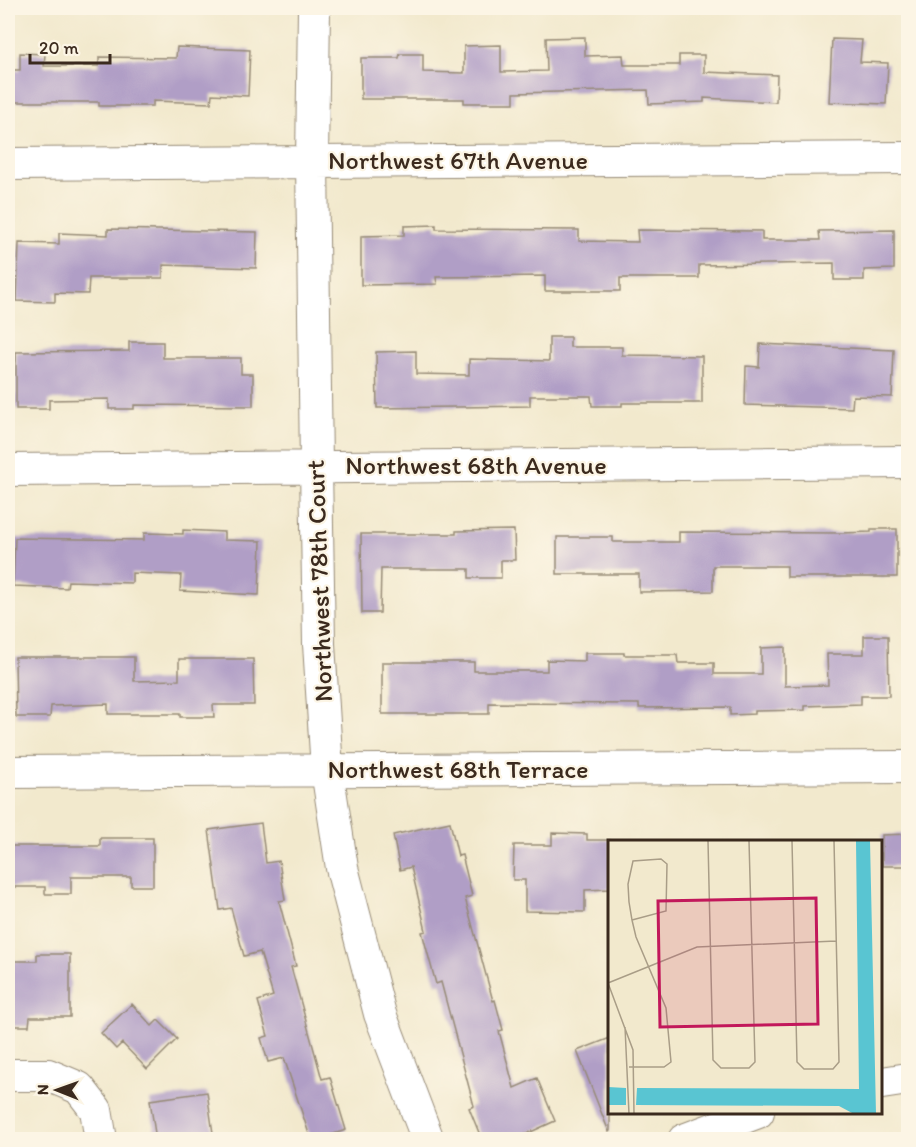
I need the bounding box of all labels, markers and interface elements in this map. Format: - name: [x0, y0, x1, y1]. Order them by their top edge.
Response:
- scale bar: [30, 27, 110, 65]
- text: 20 m: [39, 37, 79, 59]
- street label: Northwest 67th Avenue: [328, 144, 588, 176]
- street label: Northwest 68th Avenue: [345, 449, 607, 481]
- street label: Northwest 78th Court: [299, 459, 339, 703]
- street label: Northwest 68th Terrace: [327, 753, 589, 785]
- inset map: [608, 840, 883, 1114]
- north arrow: [27, 1060, 87, 1120]
- text: N: [33, 1084, 52, 1095]

